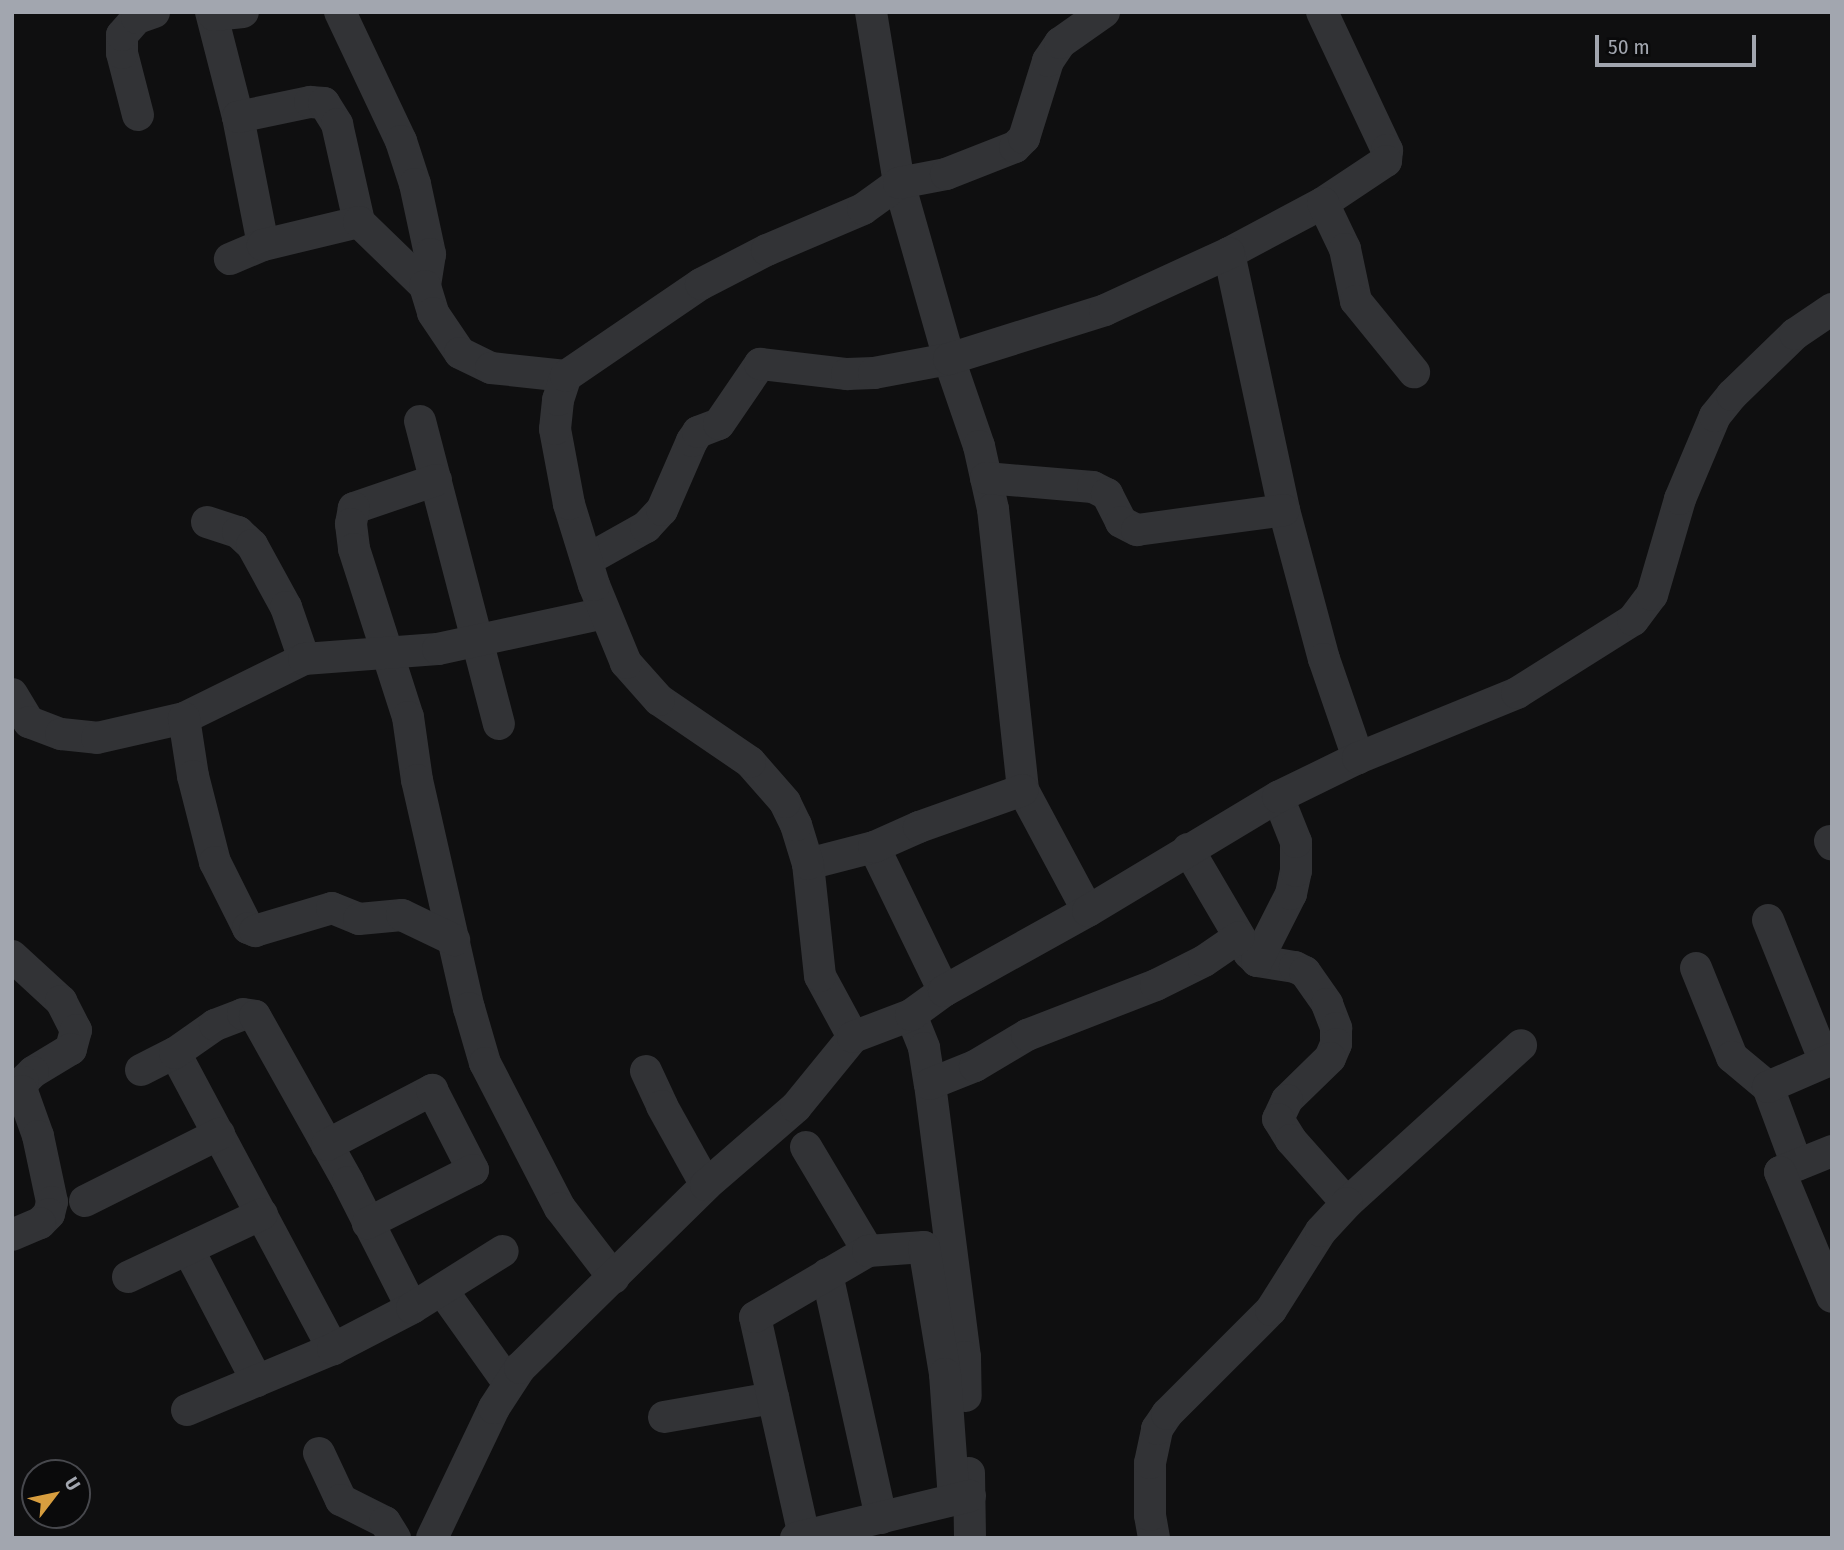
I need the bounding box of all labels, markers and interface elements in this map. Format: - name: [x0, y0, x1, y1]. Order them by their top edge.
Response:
- scale bar: [1599, 21, 1760, 65]
- text: 50 m: [1608, 34, 1650, 60]
- north arrow: [21, 1459, 91, 1529]
- text: U: [60, 1473, 85, 1494]

